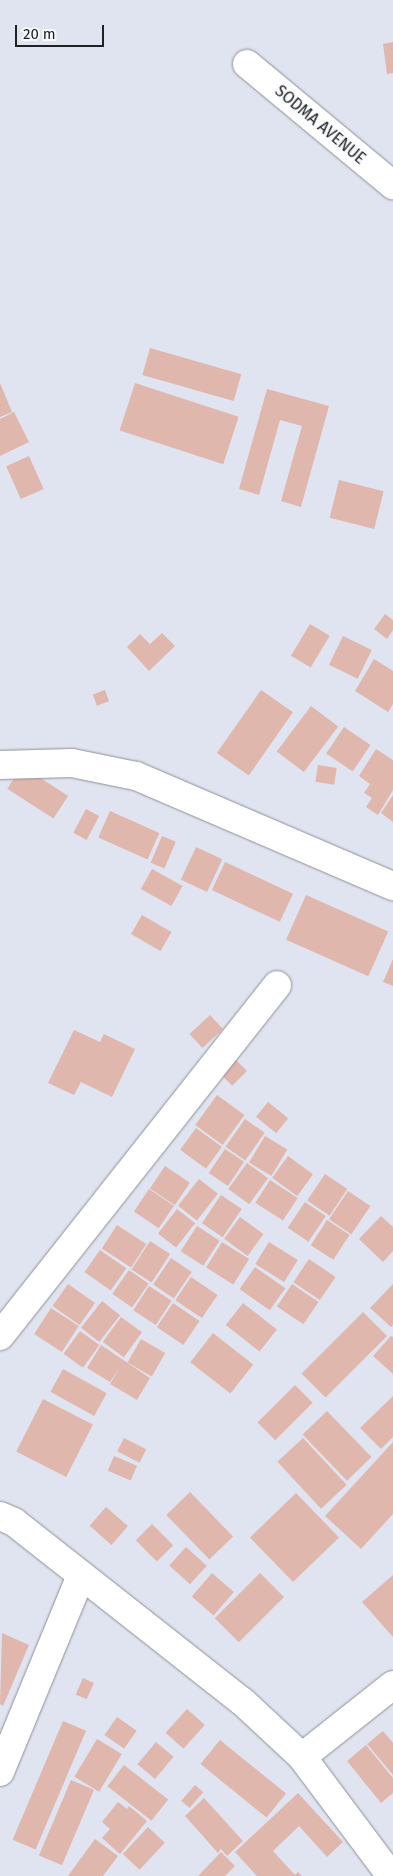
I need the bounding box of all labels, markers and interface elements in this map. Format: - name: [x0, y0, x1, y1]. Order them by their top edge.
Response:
- scale bar: [18, 15, 106, 47]
- text: 20 m: [23, 25, 56, 43]
- street label: SODMA AVENUE: [271, 82, 369, 168]

